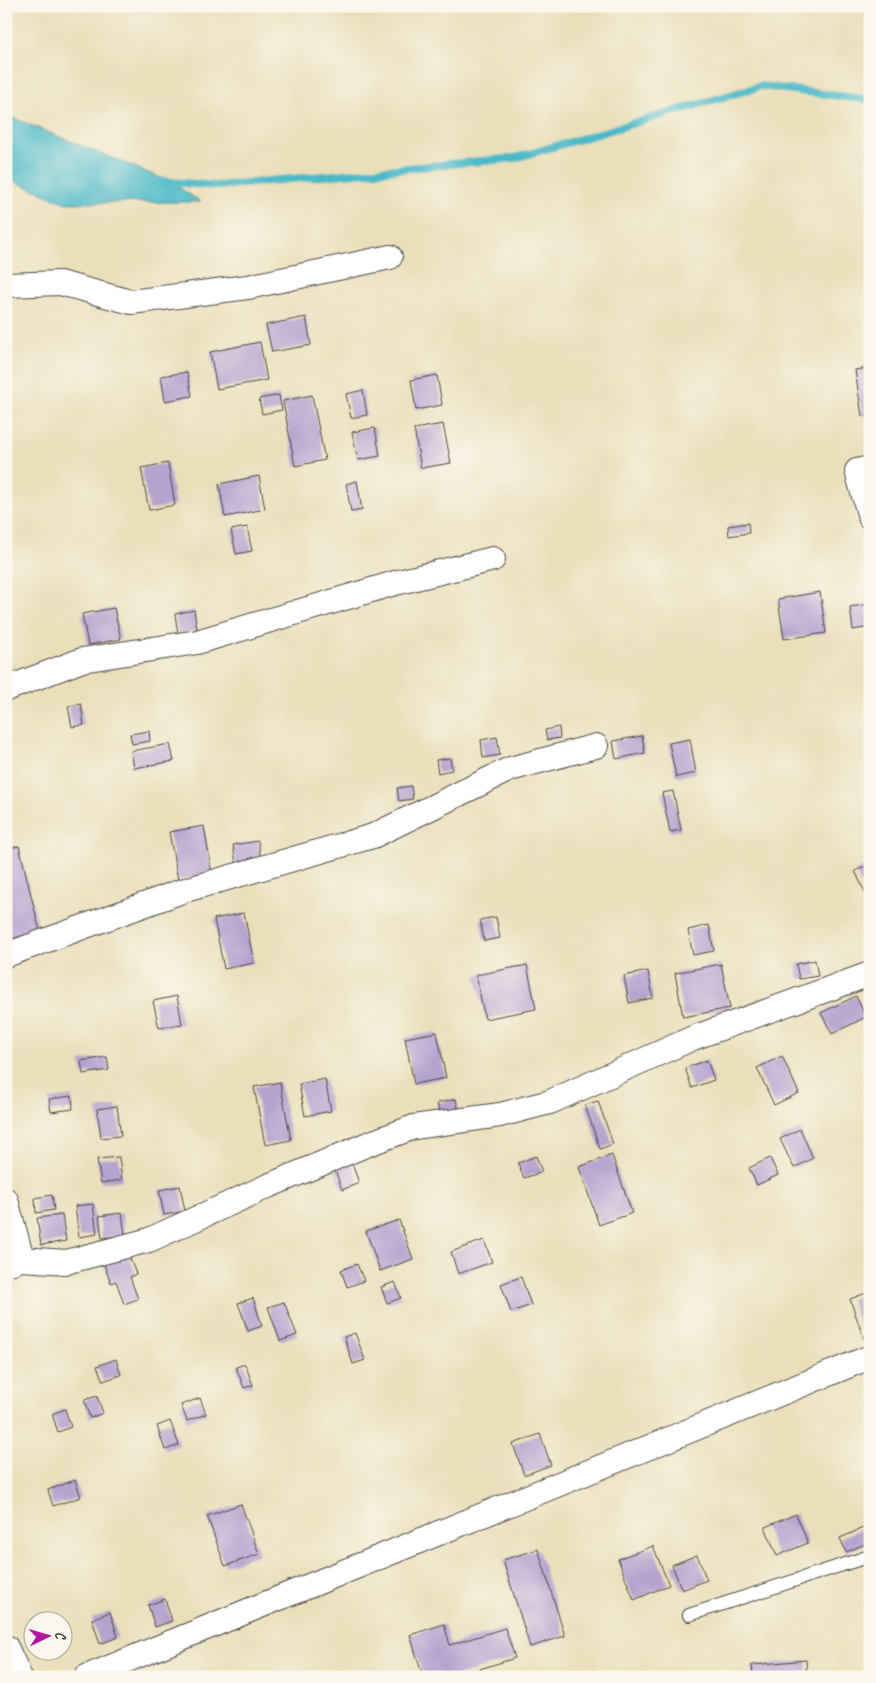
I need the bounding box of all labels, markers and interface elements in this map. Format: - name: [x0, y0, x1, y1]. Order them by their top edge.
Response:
- north arrow: [22, 1610, 72, 1660]
- text: С: [52, 1631, 69, 1641]

